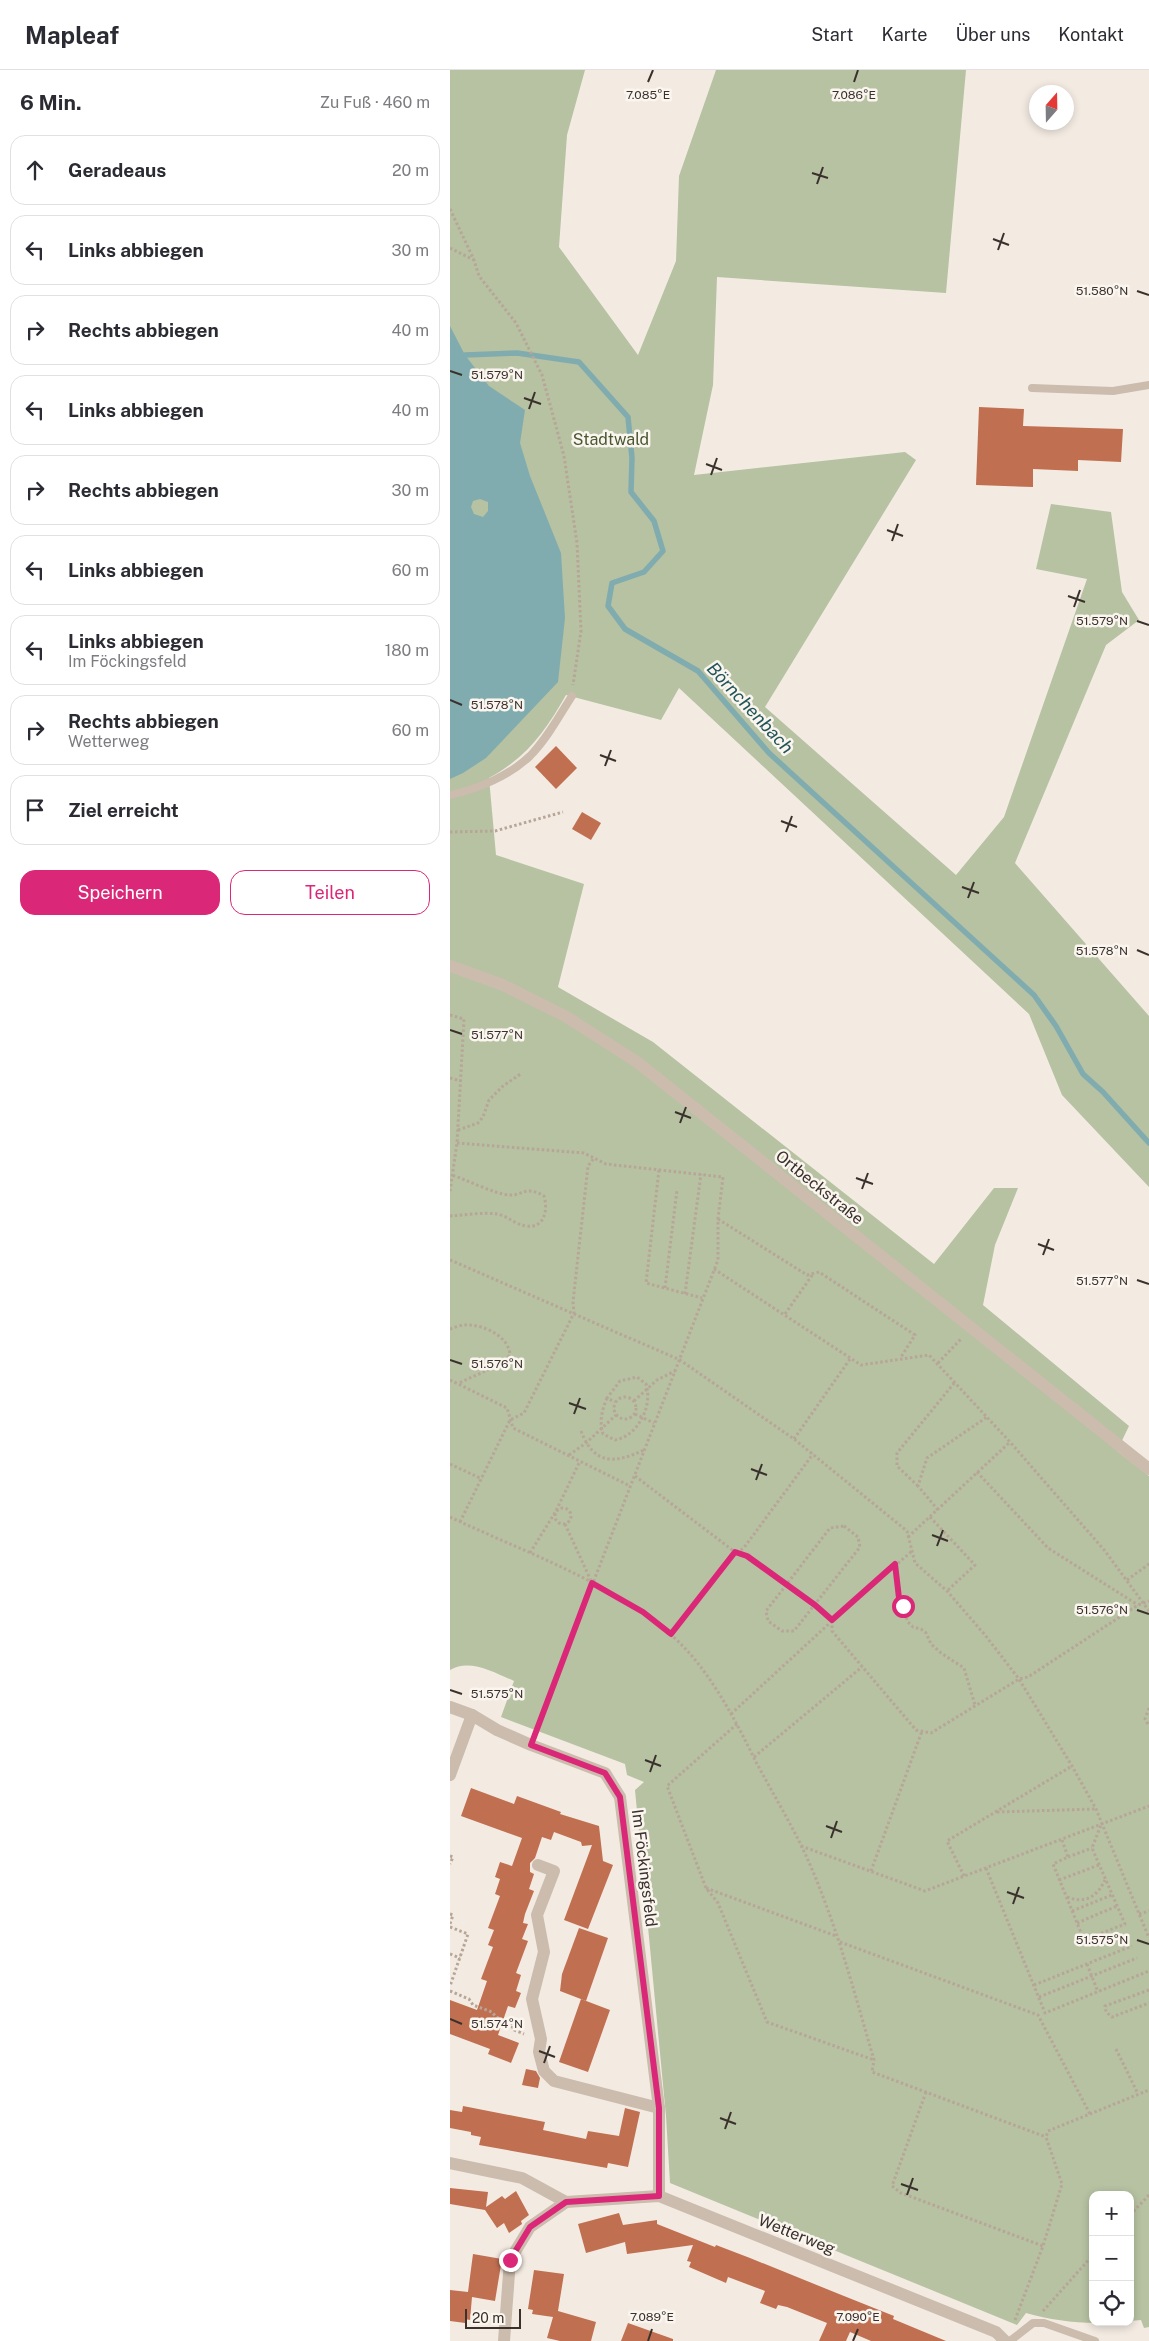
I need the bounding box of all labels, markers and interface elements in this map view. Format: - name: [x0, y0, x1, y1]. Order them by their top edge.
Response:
- text: Mapleaf: [25, 21, 119, 49]
- text: Start: [811, 24, 854, 45]
- text: Karte: [882, 24, 927, 45]
- text: Über uns: [955, 24, 1030, 45]
- text: Kontakt: [1058, 24, 1124, 45]
- north arrow: [1029, 85, 1074, 130]
- text: 7.085°E: [626, 88, 670, 102]
- text: 7.086°E: [832, 88, 876, 102]
- text: 6 Min.: [20, 90, 82, 115]
- text: Zu Fuß · 460 m: [320, 93, 430, 112]
- icon: ahead: [21, 156, 49, 184]
- text: Geradeaus: [68, 159, 166, 181]
- text: 20 m: [392, 161, 429, 180]
- icon: left: [21, 236, 49, 264]
- text: Links abbiegen: [68, 239, 204, 261]
- text: 30 m: [392, 241, 429, 260]
- text: 51.580°N: [1076, 284, 1128, 298]
- icon: right: [21, 316, 49, 344]
- text: Rechts abbiegen: [68, 319, 219, 341]
- text: 40 m: [391, 321, 429, 340]
- text: 51.579°N: [471, 368, 523, 382]
- icon: left: [21, 396, 49, 424]
- text: Links abbiegen: [68, 399, 204, 421]
- text: 40 m: [391, 401, 429, 420]
- park label: Stadtwald: [573, 430, 649, 449]
- icon: right: [21, 476, 49, 504]
- text: Rechts abbiegen: [68, 479, 219, 501]
- text: 30 m: [392, 481, 429, 500]
- icon: left: [21, 556, 49, 584]
- text: Links abbiegen: [68, 559, 204, 581]
- text: 60 m: [392, 561, 429, 580]
- text: 51.579°N: [1076, 614, 1128, 628]
- text: Links abbiegen: [68, 630, 204, 652]
- icon: left: [21, 636, 49, 664]
- text: 180 m: [385, 641, 429, 660]
- text: Im Föckingsfeld: [68, 652, 187, 671]
- water label: Börnchenbach: [703, 658, 798, 758]
- text: 51.578°N: [471, 698, 523, 712]
- text: Rechts abbiegen: [68, 710, 219, 732]
- icon: right: [21, 716, 49, 744]
- text: 60 m: [392, 721, 429, 740]
- text: Wetterweg: [68, 732, 149, 751]
- icon: arrive: [21, 796, 49, 824]
- text: Ziel erreicht: [68, 799, 179, 821]
- button: Speichern: [20, 870, 220, 915]
- button: Teilen: [230, 870, 430, 915]
- text: 51.578°N: [1076, 944, 1128, 958]
- text: 51.577°N: [471, 1028, 523, 1042]
- street label: Ortbeckstraße: [772, 1146, 867, 1229]
- text: 51.577°N: [1076, 1274, 1128, 1288]
- text: 51.576°N: [471, 1357, 523, 1371]
- route start: [892, 1595, 915, 1618]
- text: 51.576°N: [1076, 1603, 1128, 1617]
- text: 51.575°N: [471, 1687, 523, 1701]
- street label: Im Föckingsfeld: [628, 1808, 661, 1928]
- text: 51.575°N: [1076, 1933, 1128, 1947]
- text: 51.574°N: [471, 2017, 523, 2031]
- map controls: [1089, 2191, 1134, 2326]
- button: +: [1089, 2191, 1134, 2236]
- street label: Wetterweg: [755, 2210, 838, 2259]
- button: −: [1089, 2236, 1134, 2281]
- route end: [499, 2249, 522, 2272]
- button: locate: [1089, 2281, 1134, 2326]
- scale bar: [465, 2306, 521, 2329]
- text: 20 m: [472, 2310, 504, 2326]
- text: 7.089°E: [630, 2310, 674, 2324]
- text: 7.090°E: [836, 2310, 880, 2324]

